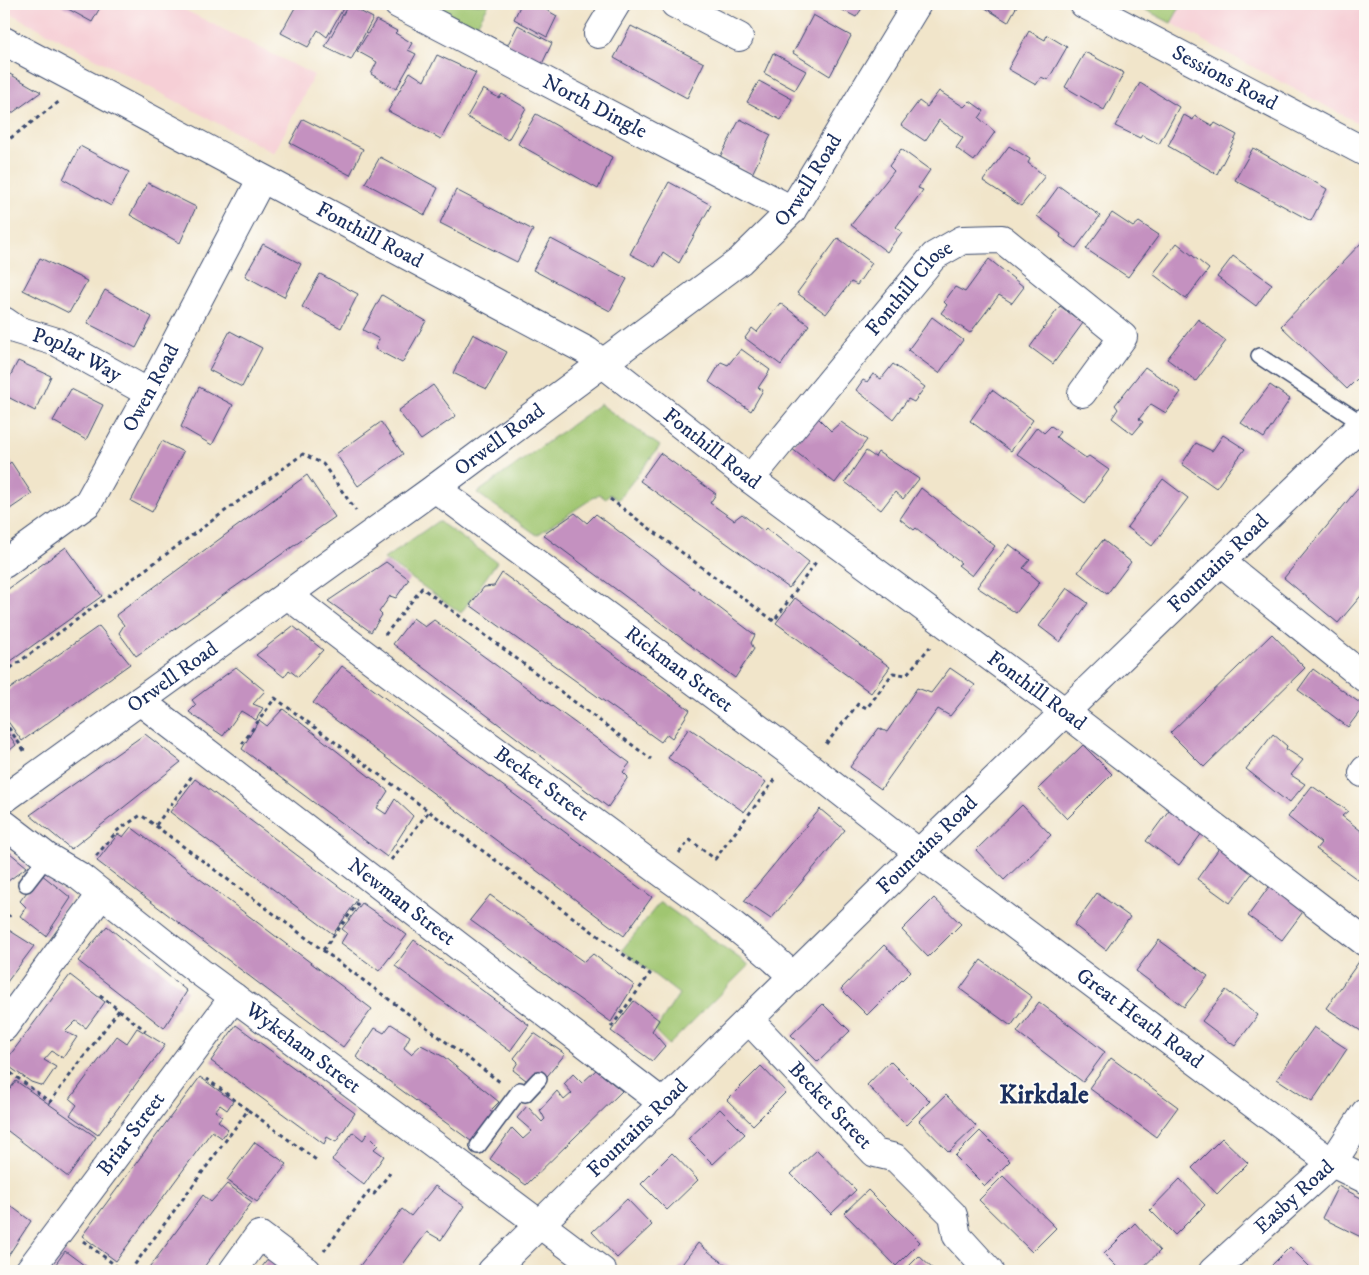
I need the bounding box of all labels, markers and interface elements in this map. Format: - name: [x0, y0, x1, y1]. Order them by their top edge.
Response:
- street label: Sessions Road: [1168, 40, 1282, 117]
- street label: North Dingle: [538, 69, 652, 145]
- street label: Orwell Road: [769, 129, 848, 233]
- street label: Fonthill Road: [312, 196, 428, 275]
- street label: Fonthill Close: [860, 235, 958, 341]
- street label: Poplar Way: [29, 322, 127, 389]
- street label: Owen Road: [117, 339, 186, 437]
- street label: Orwell Road: [449, 398, 550, 482]
- street label: Fonthill Road: [658, 403, 766, 496]
- street label: Fountains Road: [1163, 509, 1275, 618]
- street label: Rickman Street: [620, 621, 739, 718]
- street label: Orwell Road: [122, 636, 224, 719]
- street label: Fonthill Road: [982, 646, 1092, 737]
- street label: Becket Street: [489, 741, 594, 827]
- street label: Fountains Road: [871, 790, 984, 900]
- street label: Newman Street: [343, 853, 461, 952]
- street label: Great Heath Road: [1071, 962, 1209, 1075]
- street label: Wykeham Street: [239, 996, 366, 1100]
- street label: Becket Street: [783, 1056, 878, 1155]
- street label: Fountains Road: [582, 1073, 694, 1183]
- district label: Kirkdale: [999, 1079, 1089, 1112]
- street label: Briar Street: [92, 1087, 171, 1181]
- street label: Easby Road: [1249, 1154, 1340, 1240]

